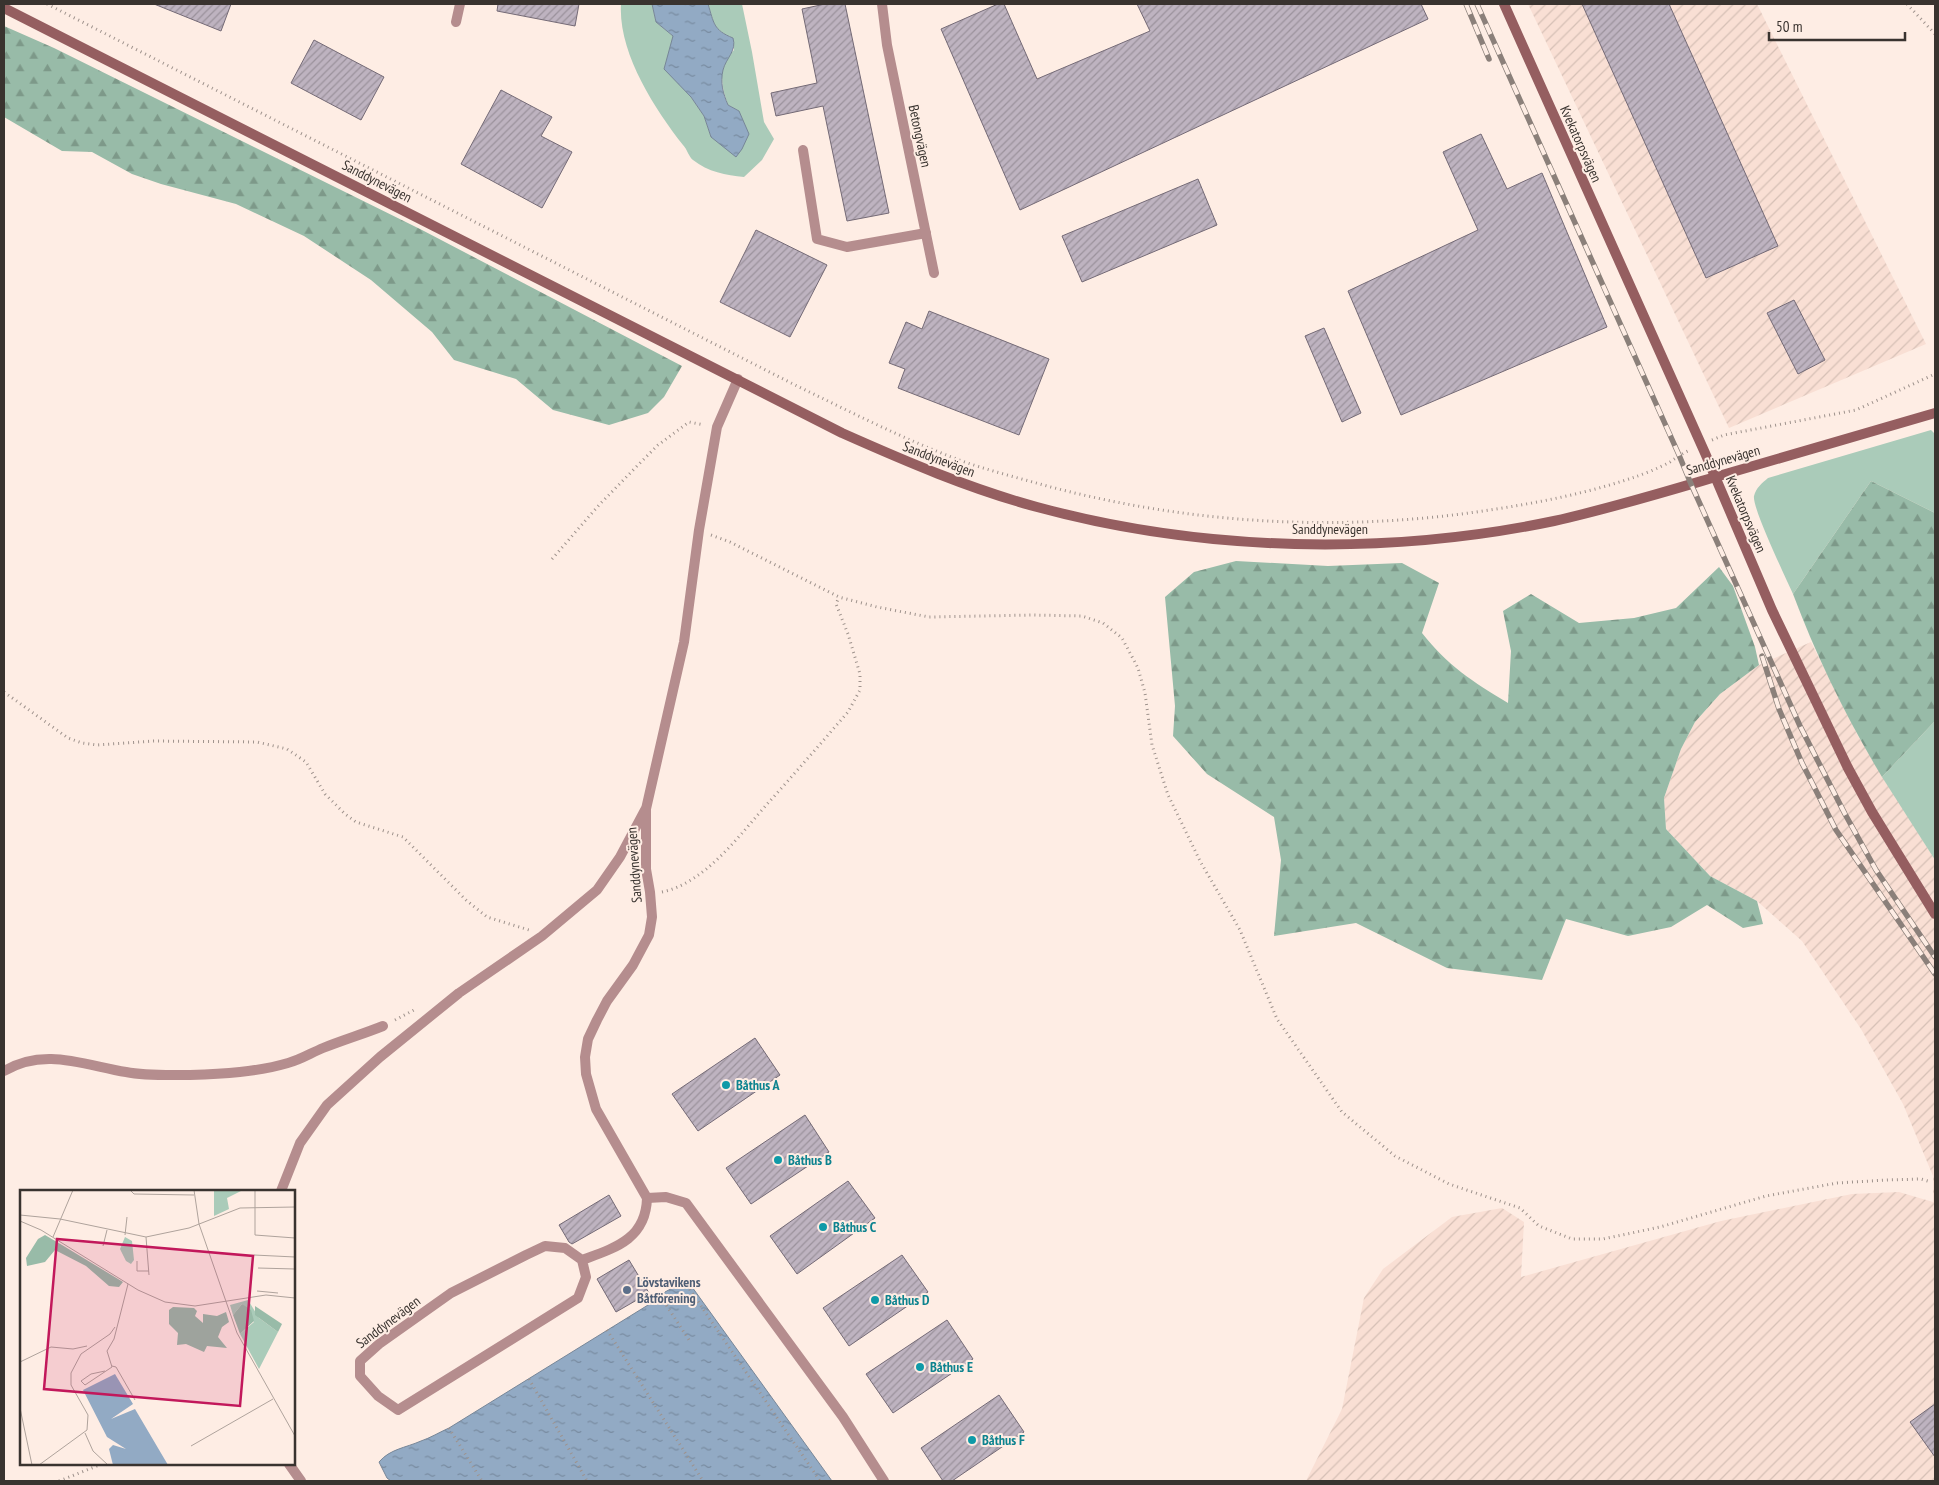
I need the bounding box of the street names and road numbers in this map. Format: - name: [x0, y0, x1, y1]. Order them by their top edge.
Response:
- street label: Betongvägen: [905, 103, 935, 169]
- street label: Kvekatorpsvägen: [1556, 103, 1606, 185]
- street label: Sanddynevägen: [339, 156, 415, 206]
- street label: Sanddynevägen: [900, 437, 978, 481]
- street label: Sanddynevägen: [1684, 441, 1762, 479]
- street label: Kvekatorpsvägen: [1722, 473, 1770, 555]
- street label: Sanddynevägen: [1292, 520, 1368, 538]
- street label: Sanddynevägen: [622, 827, 646, 903]
- street label: Sanddynevägen: [352, 1292, 424, 1352]

